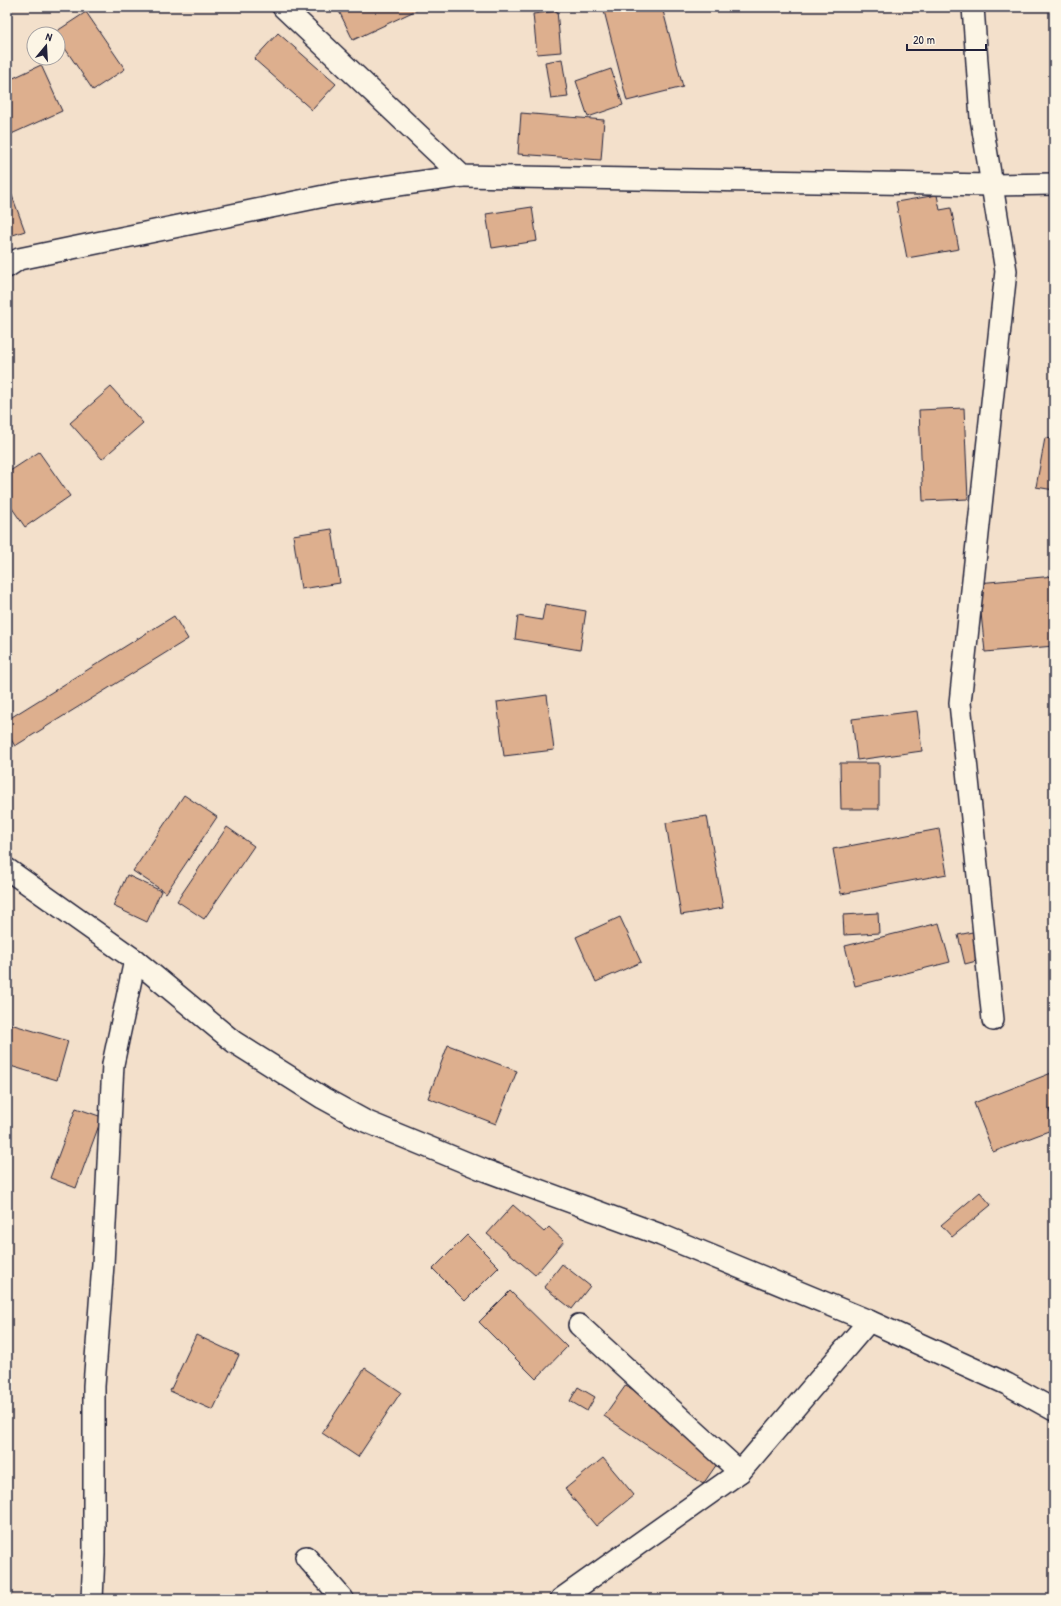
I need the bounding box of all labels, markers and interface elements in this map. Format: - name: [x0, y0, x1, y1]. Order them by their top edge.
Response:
- north arrow: [26, 26, 66, 66]
- scale bar: [907, 26, 986, 52]
- text: N: [44, 29, 54, 44]
- text: 20 m: [913, 31, 935, 48]

